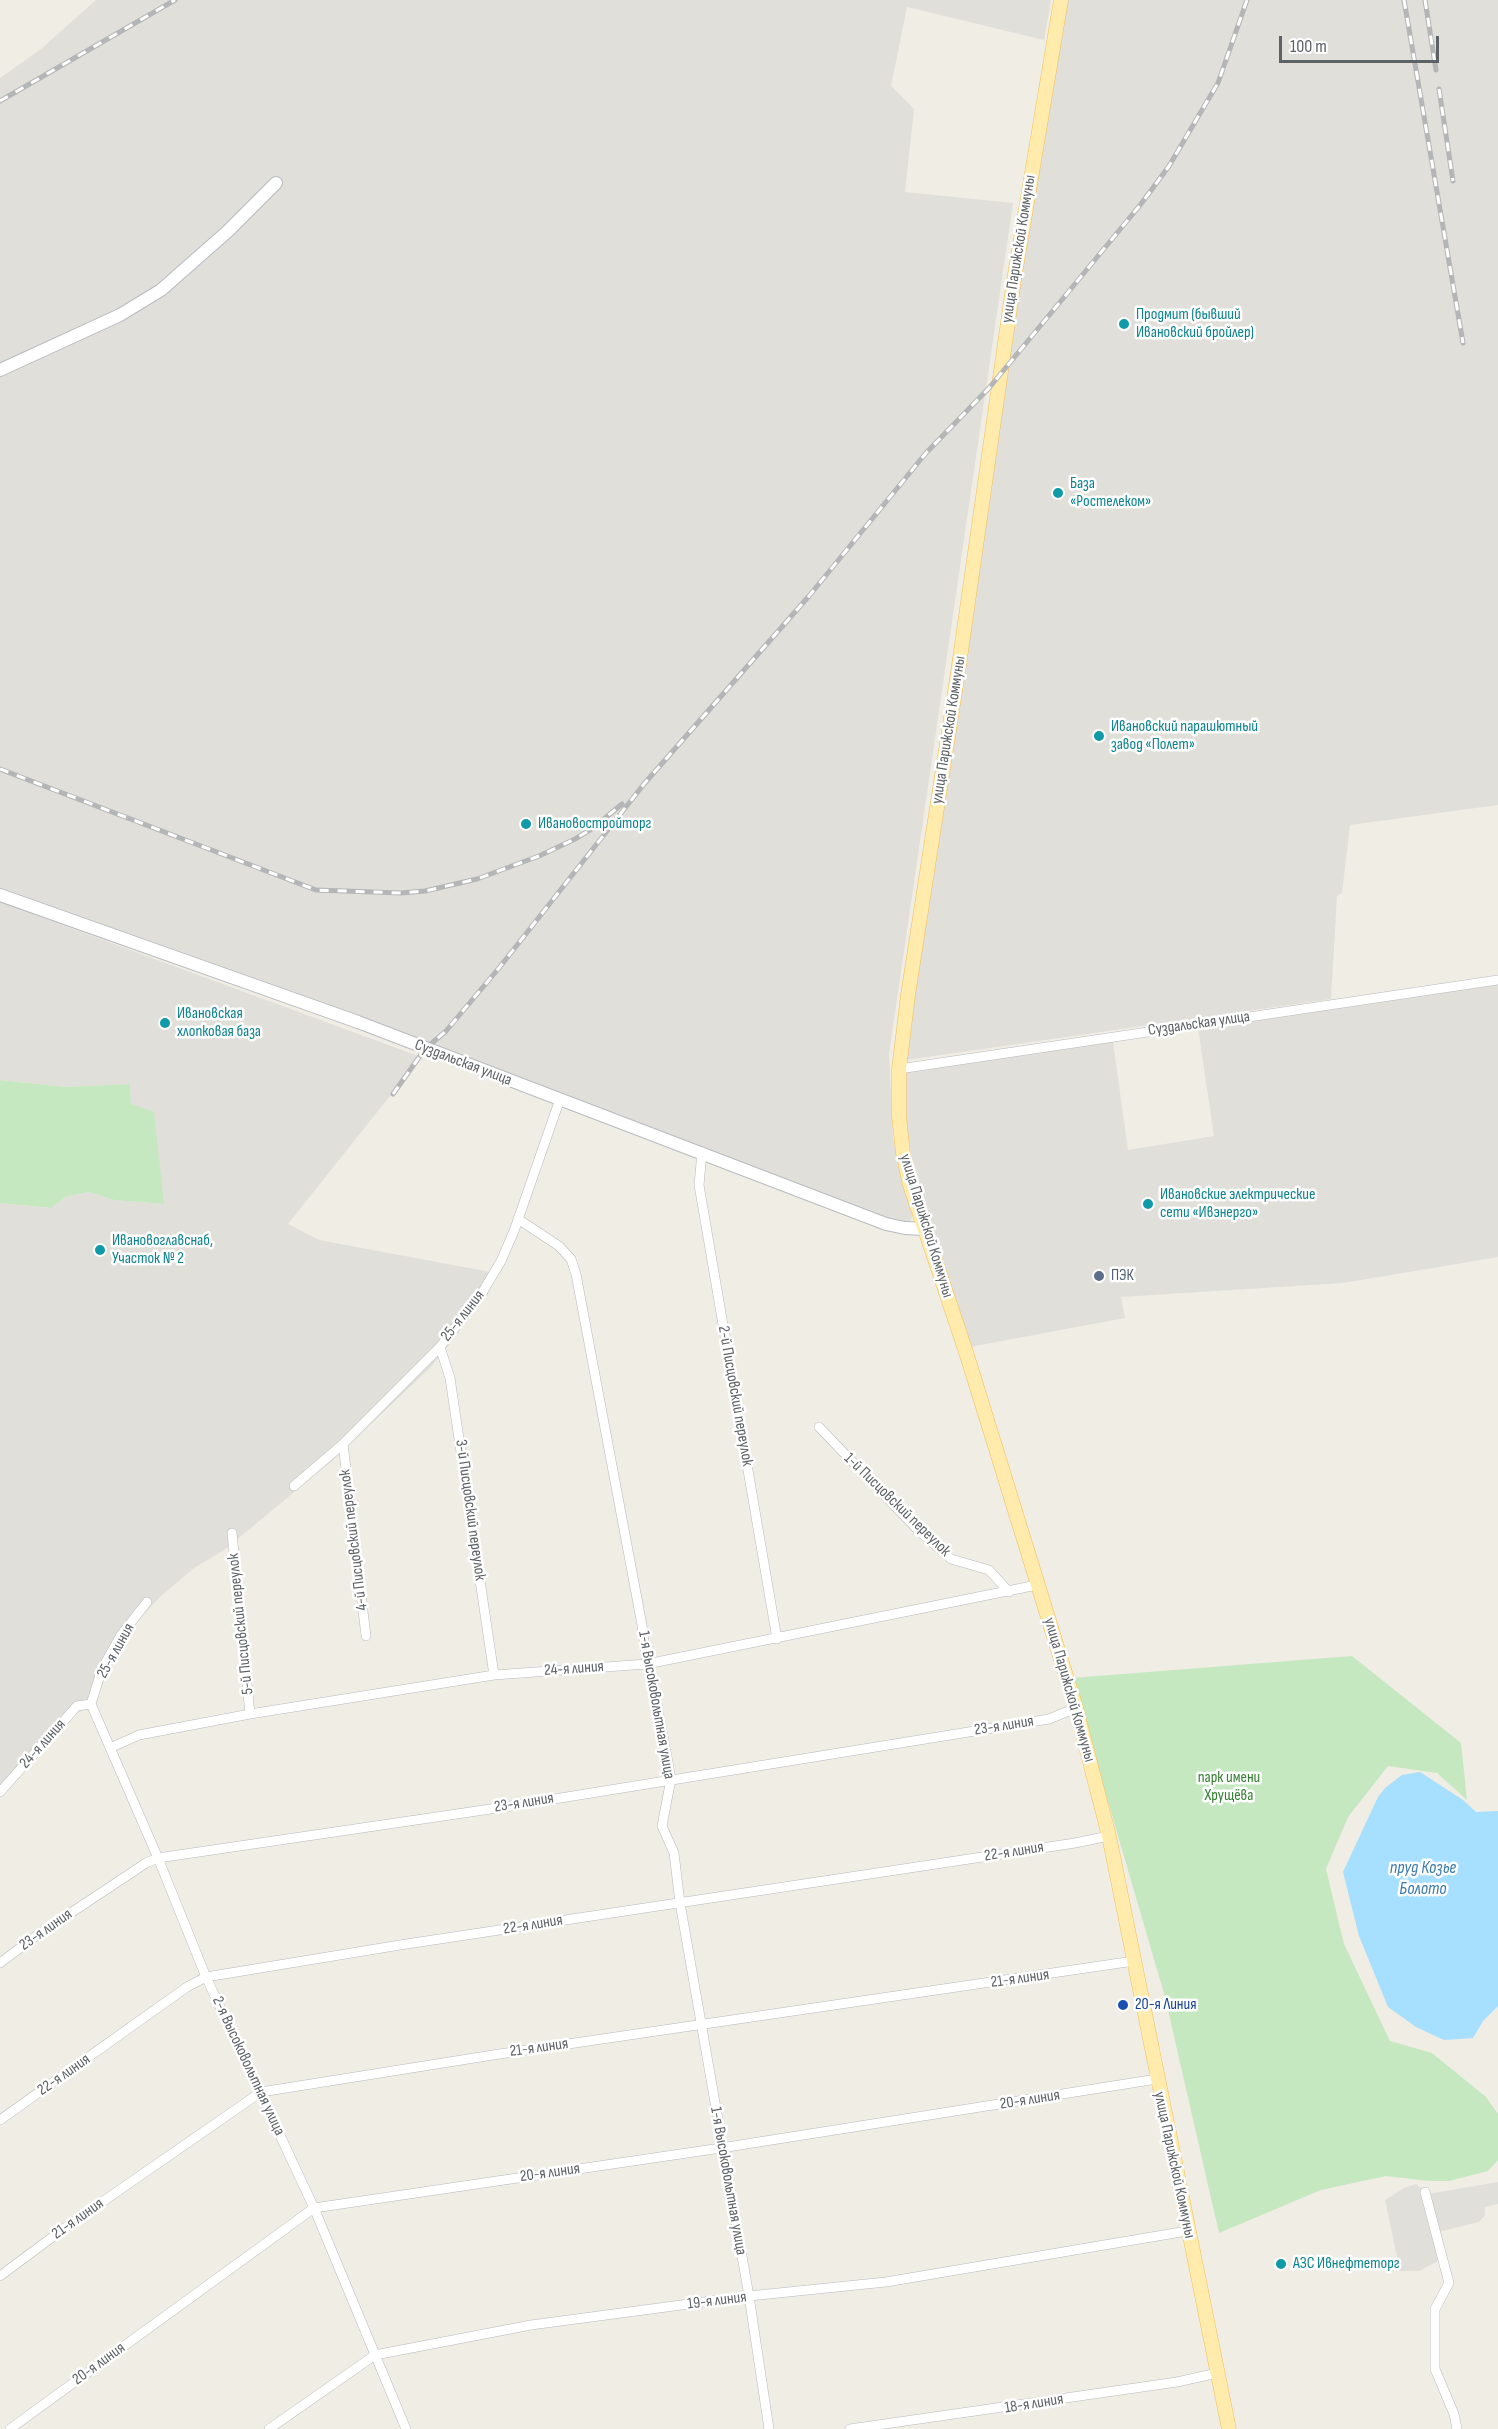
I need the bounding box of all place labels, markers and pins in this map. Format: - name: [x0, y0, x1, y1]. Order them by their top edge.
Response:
- place label: Продмит (бывший Ивановский бройлер): [1136, 305, 1254, 343]
- marker: Продмит (бывший Ивановский бройлер): [1117, 317, 1131, 331]
- place label: База «Ростелеком»: [1070, 474, 1151, 512]
- marker: База «Ростелеком»: [1051, 486, 1065, 500]
- place label: Ивановский парашютный завод «Полет»: [1111, 717, 1258, 755]
- marker: Ивановский парашютный завод «Полет»: [1092, 729, 1106, 743]
- place label: Ивановостройторг: [538, 814, 652, 834]
- marker: Ивановостройторг: [519, 817, 533, 831]
- place label: Ивановская хлопковая база: [177, 1004, 261, 1042]
- marker: Ивановская хлопковая база: [158, 1016, 172, 1030]
- place label: Ивановские электрические сети «Ивэнерго»: [1160, 1185, 1315, 1223]
- marker: Ивановские электрические сети «Ивэнерго»: [1141, 1197, 1155, 1211]
- place label: Ивановоглавснаб, Участок № 2: [112, 1231, 213, 1269]
- marker: Ивановоглавснаб, Участок № 2: [93, 1243, 107, 1257]
- place label: ПЭК: [1111, 1266, 1134, 1286]
- marker: ПЭК: [1092, 1269, 1106, 1283]
- place label: 20-я Линия: [1135, 1995, 1197, 2015]
- marker: 20-я Линия: [1116, 1998, 1130, 2012]
- place label: АЗС Ивнефтеторг: [1293, 2254, 1400, 2274]
- marker: АЗС Ивнефтеторг: [1274, 2257, 1288, 2271]

